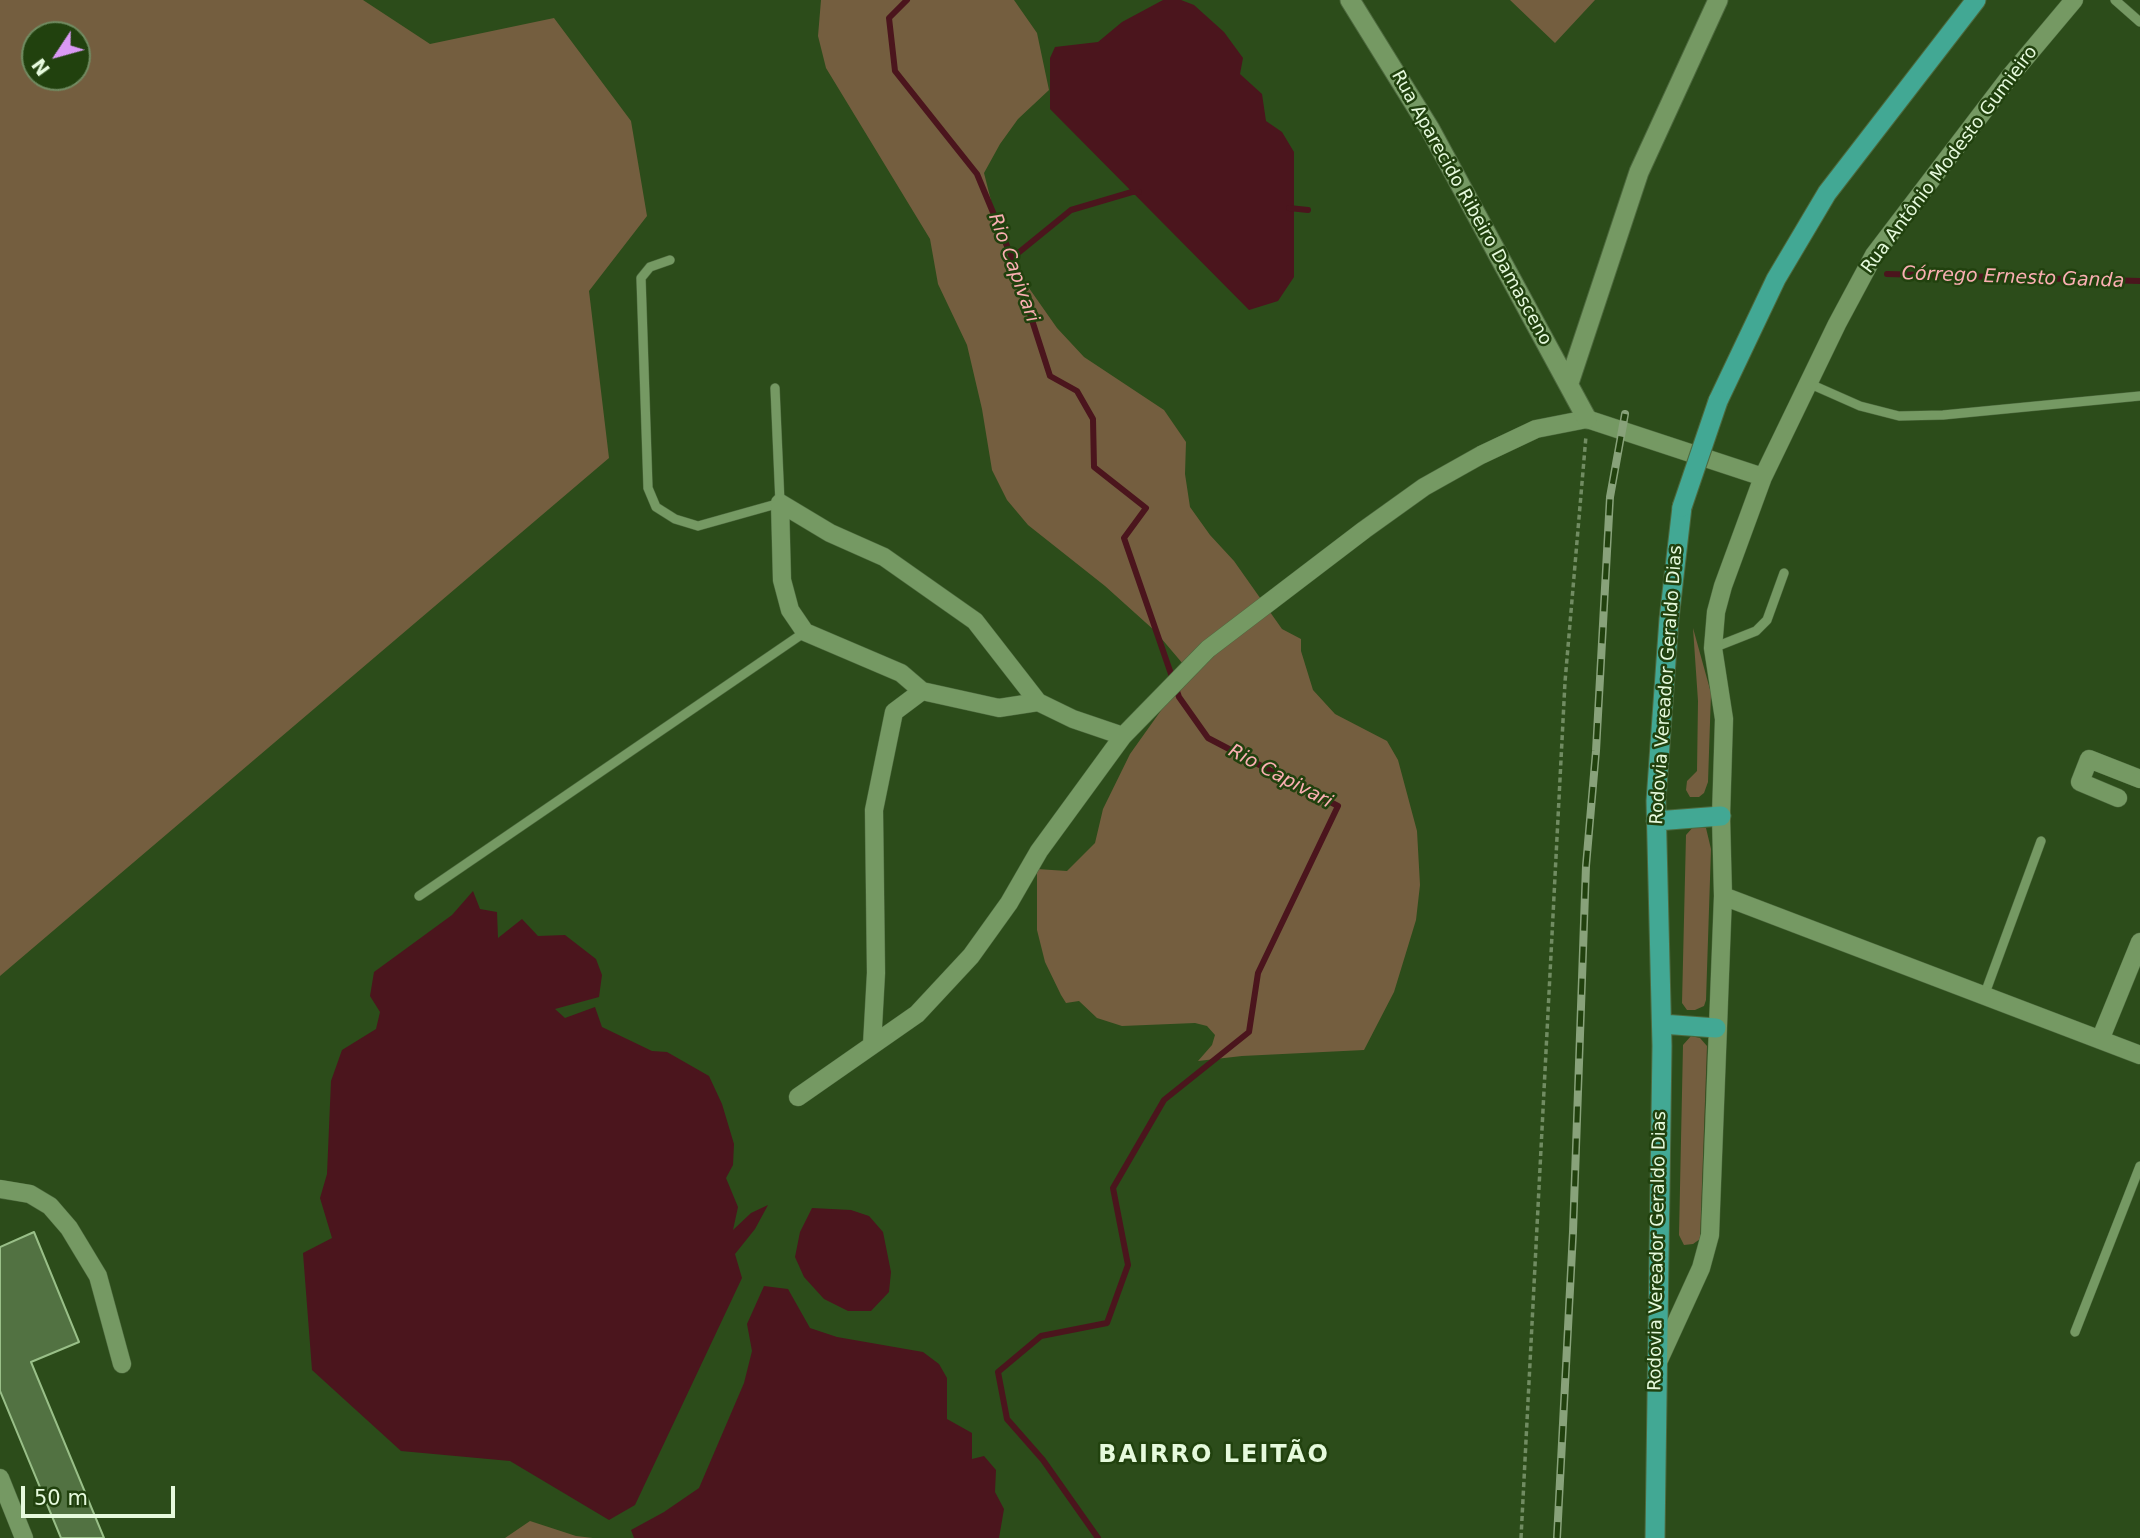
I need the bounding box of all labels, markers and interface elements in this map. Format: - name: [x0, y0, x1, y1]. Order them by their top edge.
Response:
- north arrow: [21, 21, 91, 91]
- street label: Rua Antônio Modesto Gumieiro: [1857, 42, 2043, 278]
- text: N: [27, 54, 54, 80]
- street label: Rua Aparecido Ribeiro Damasceno: [1386, 67, 1556, 349]
- water label: Rio Capivari: [983, 210, 1043, 326]
- water label: Córrego Ernesto Ganda: [1901, 263, 2125, 293]
- street label: Rodovia Vereador Geraldo Dias: [1646, 545, 1688, 825]
- water label: Rio Capivari: [1224, 740, 1336, 814]
- street label: Rodovia Vereador Geraldo Dias: [1645, 1111, 1671, 1391]
- district label: BAIRRO LEITÃO: [1100, 1442, 1328, 1470]
- scale bar: [24, 1472, 178, 1516]
- text: 50 m: [34, 1486, 88, 1510]

